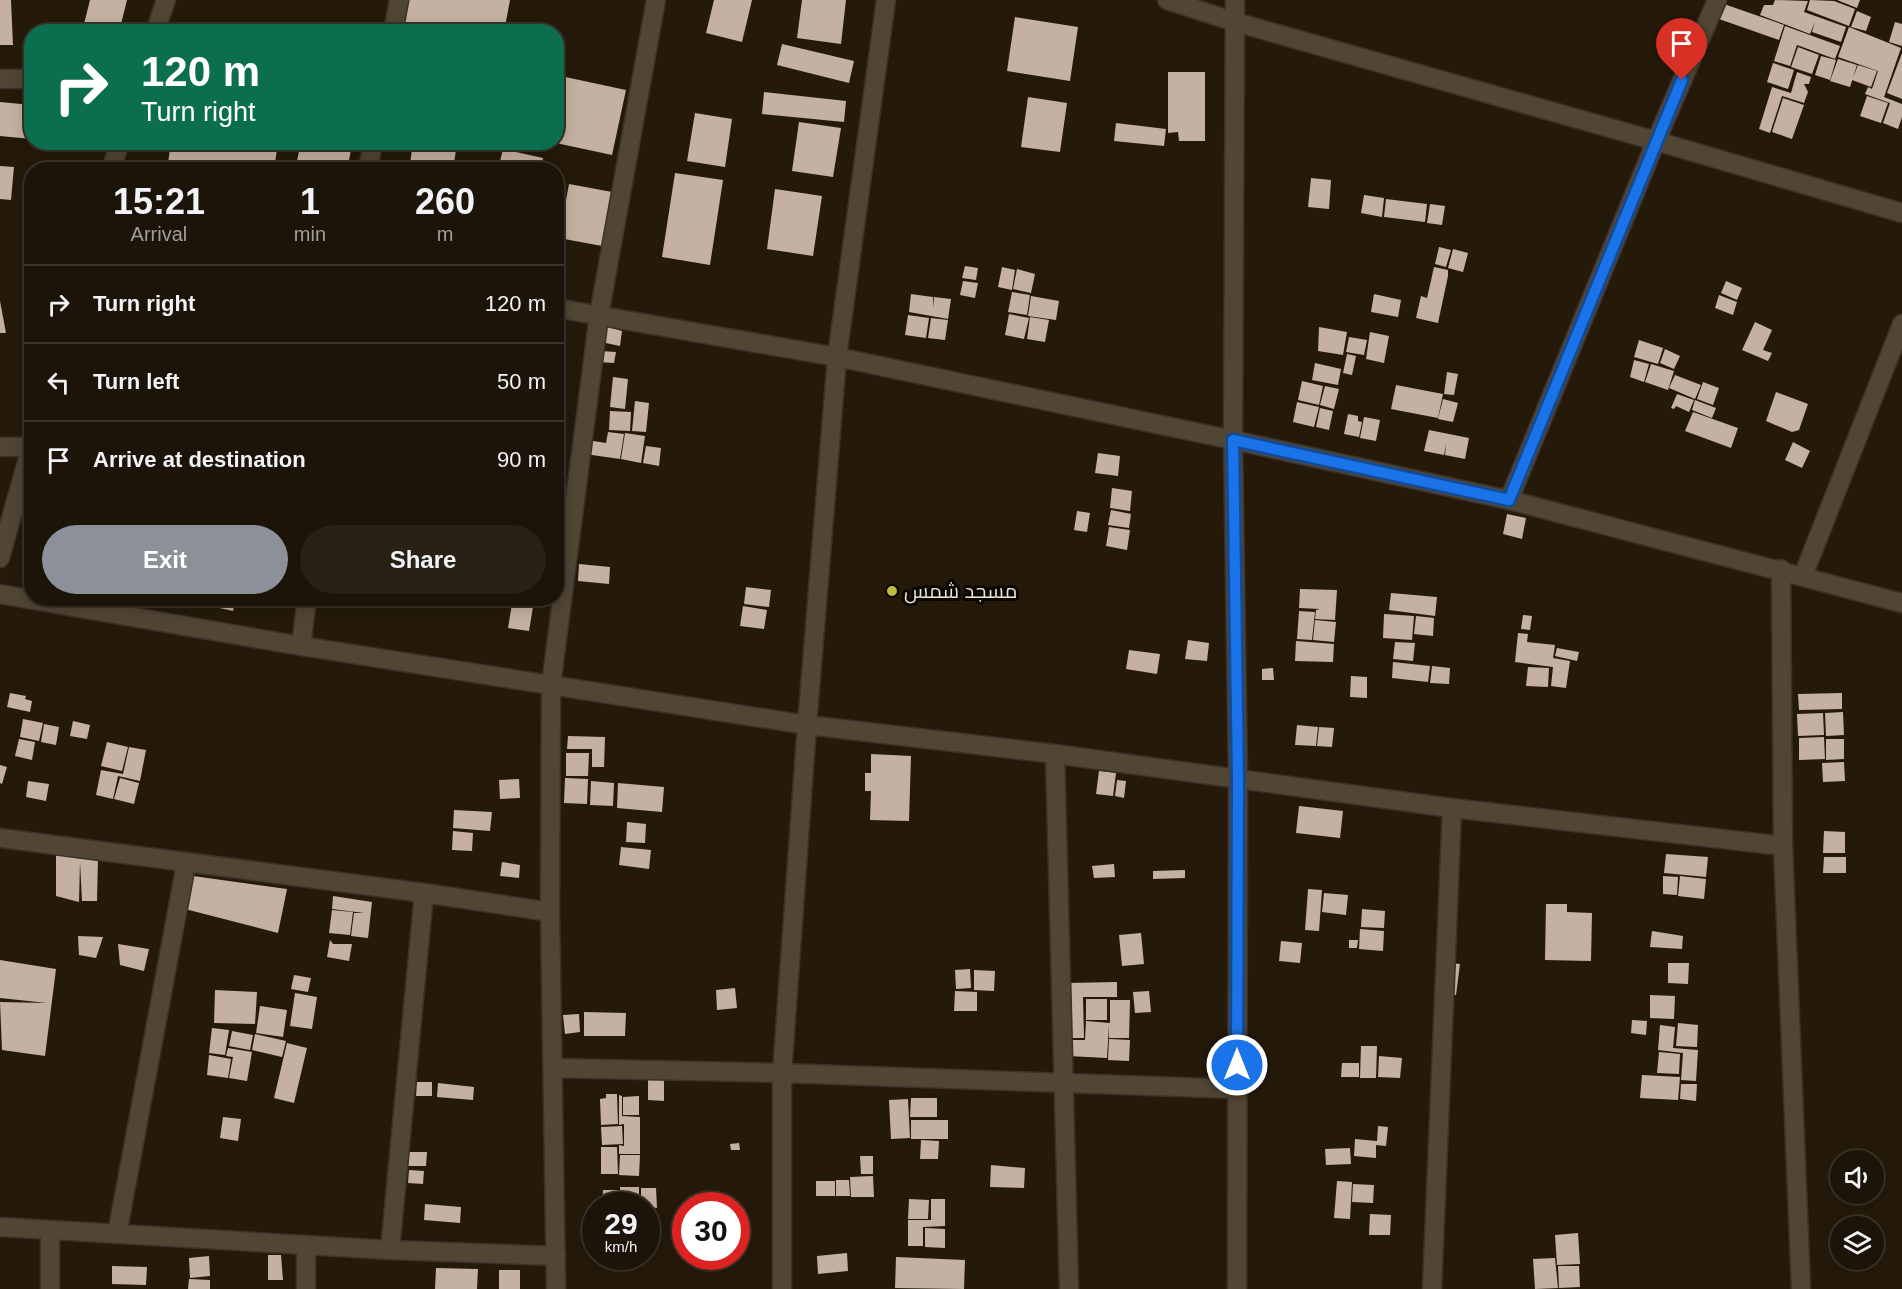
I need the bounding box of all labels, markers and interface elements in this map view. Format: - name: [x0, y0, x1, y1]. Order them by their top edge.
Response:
- pin: [1656, 18, 1707, 80]
- icon: arrive: [1665, 27, 1698, 60]
- icon: right: [42, 48, 120, 126]
- text: 120 m: [141, 48, 260, 95]
- text: Turn right: [141, 97, 256, 127]
- text: 15:21: [113, 181, 205, 222]
- text: 1: [300, 181, 320, 222]
- text: 260: [415, 181, 475, 222]
- text: Arrival: [131, 223, 187, 245]
- text: min: [294, 223, 326, 245]
- text: m: [437, 223, 453, 245]
- icon: right: [42, 288, 75, 321]
- text: Turn right: [93, 291, 195, 316]
- text: 120 m: [485, 291, 546, 316]
- icon: left: [42, 366, 75, 399]
- text: Turn left: [93, 369, 179, 394]
- text: 50 m: [497, 369, 546, 394]
- icon: arrive: [42, 444, 75, 477]
- text: Arrive at destination: [93, 447, 306, 472]
- text: 90 m: [497, 447, 546, 472]
- button: Exit: [42, 525, 288, 594]
- button: Share: [300, 525, 546, 594]
- place label: مسجد شمس: [904, 580, 1017, 604]
- marker: مسجد شمس: [885, 584, 899, 598]
- position arrow: [1205, 1033, 1269, 1097]
- map controls: [1830, 1150, 1884, 1270]
- button: sound: [1830, 1150, 1884, 1204]
- speed limit sign: 30: [672, 1192, 750, 1270]
- text: 29: [604, 1207, 638, 1240]
- button: layers: [1830, 1216, 1884, 1270]
- text: km/h: [605, 1238, 637, 1255]

